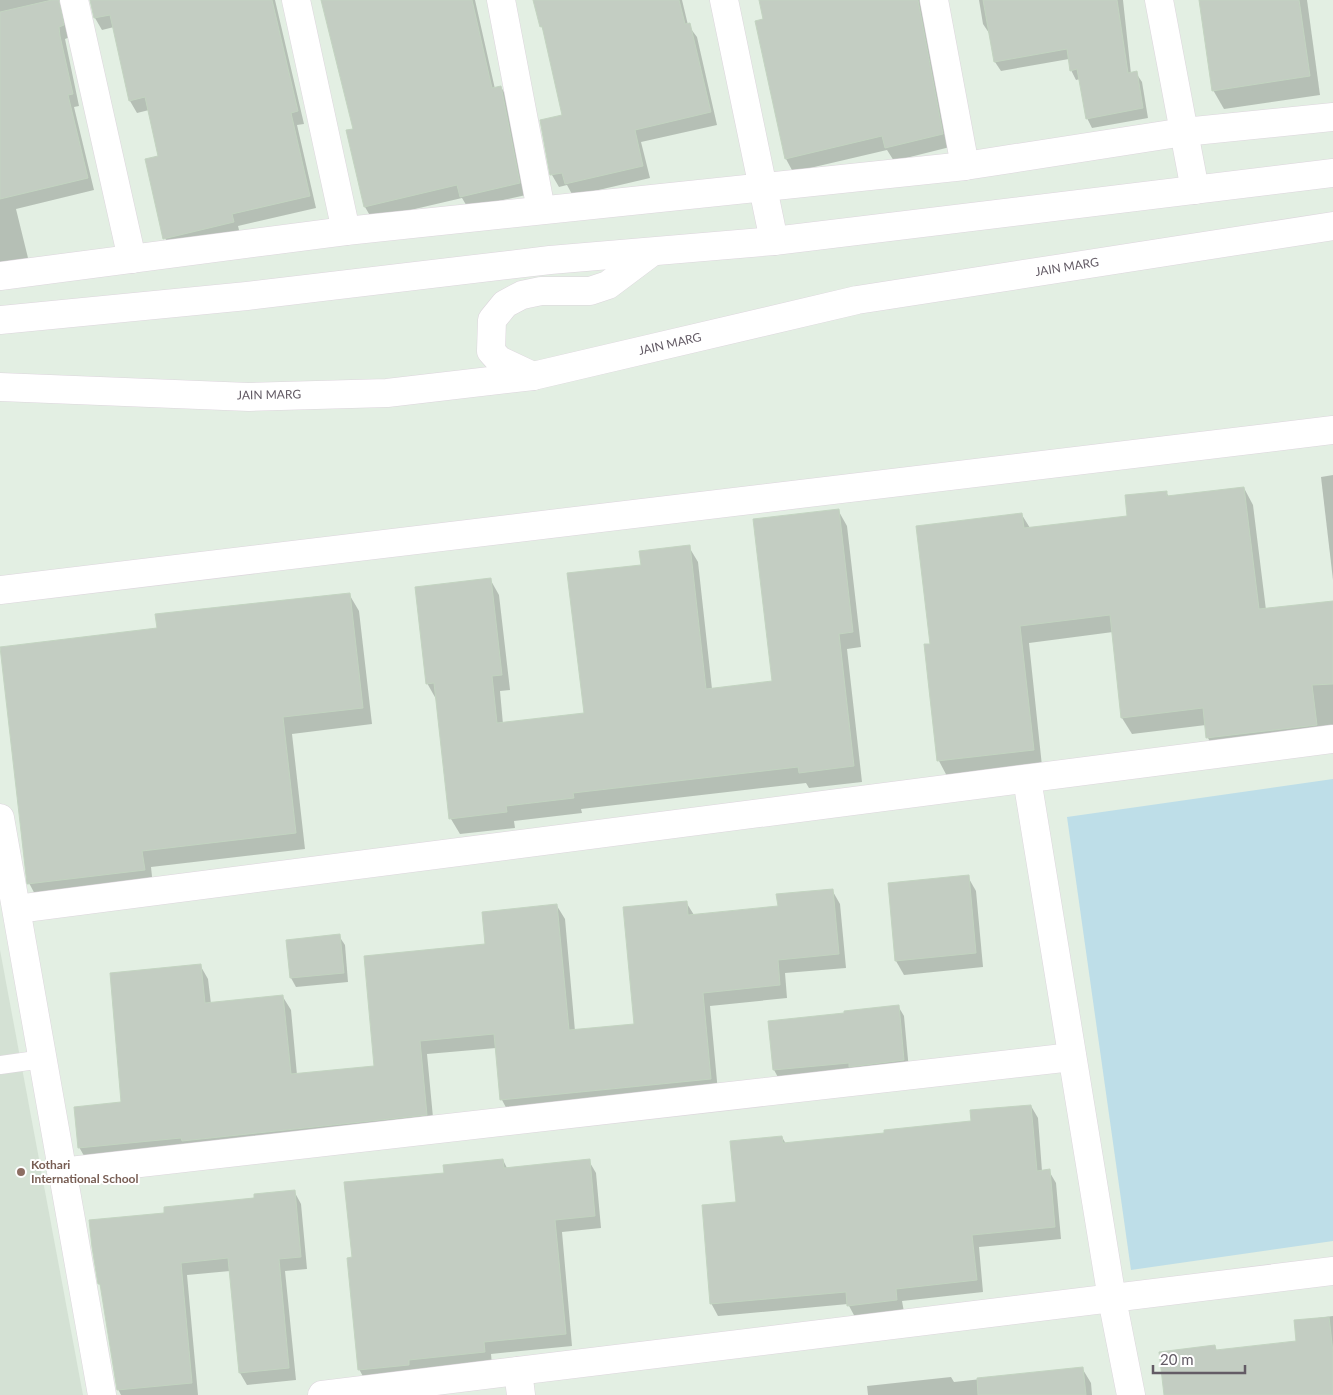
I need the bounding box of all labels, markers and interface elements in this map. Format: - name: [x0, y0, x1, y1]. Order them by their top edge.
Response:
- street label: JAIN MARG: [1034, 254, 1100, 279]
- street label: JAIN MARG: [637, 329, 703, 358]
- street label: JAIN MARG: [237, 386, 301, 403]
- place label: Kothari International School: [31, 1157, 139, 1186]
- marker: Kothari International School: [15, 1166, 27, 1178]
- scale bar: [1153, 1342, 1246, 1374]
- text: 20 m: [1160, 1350, 1194, 1368]

